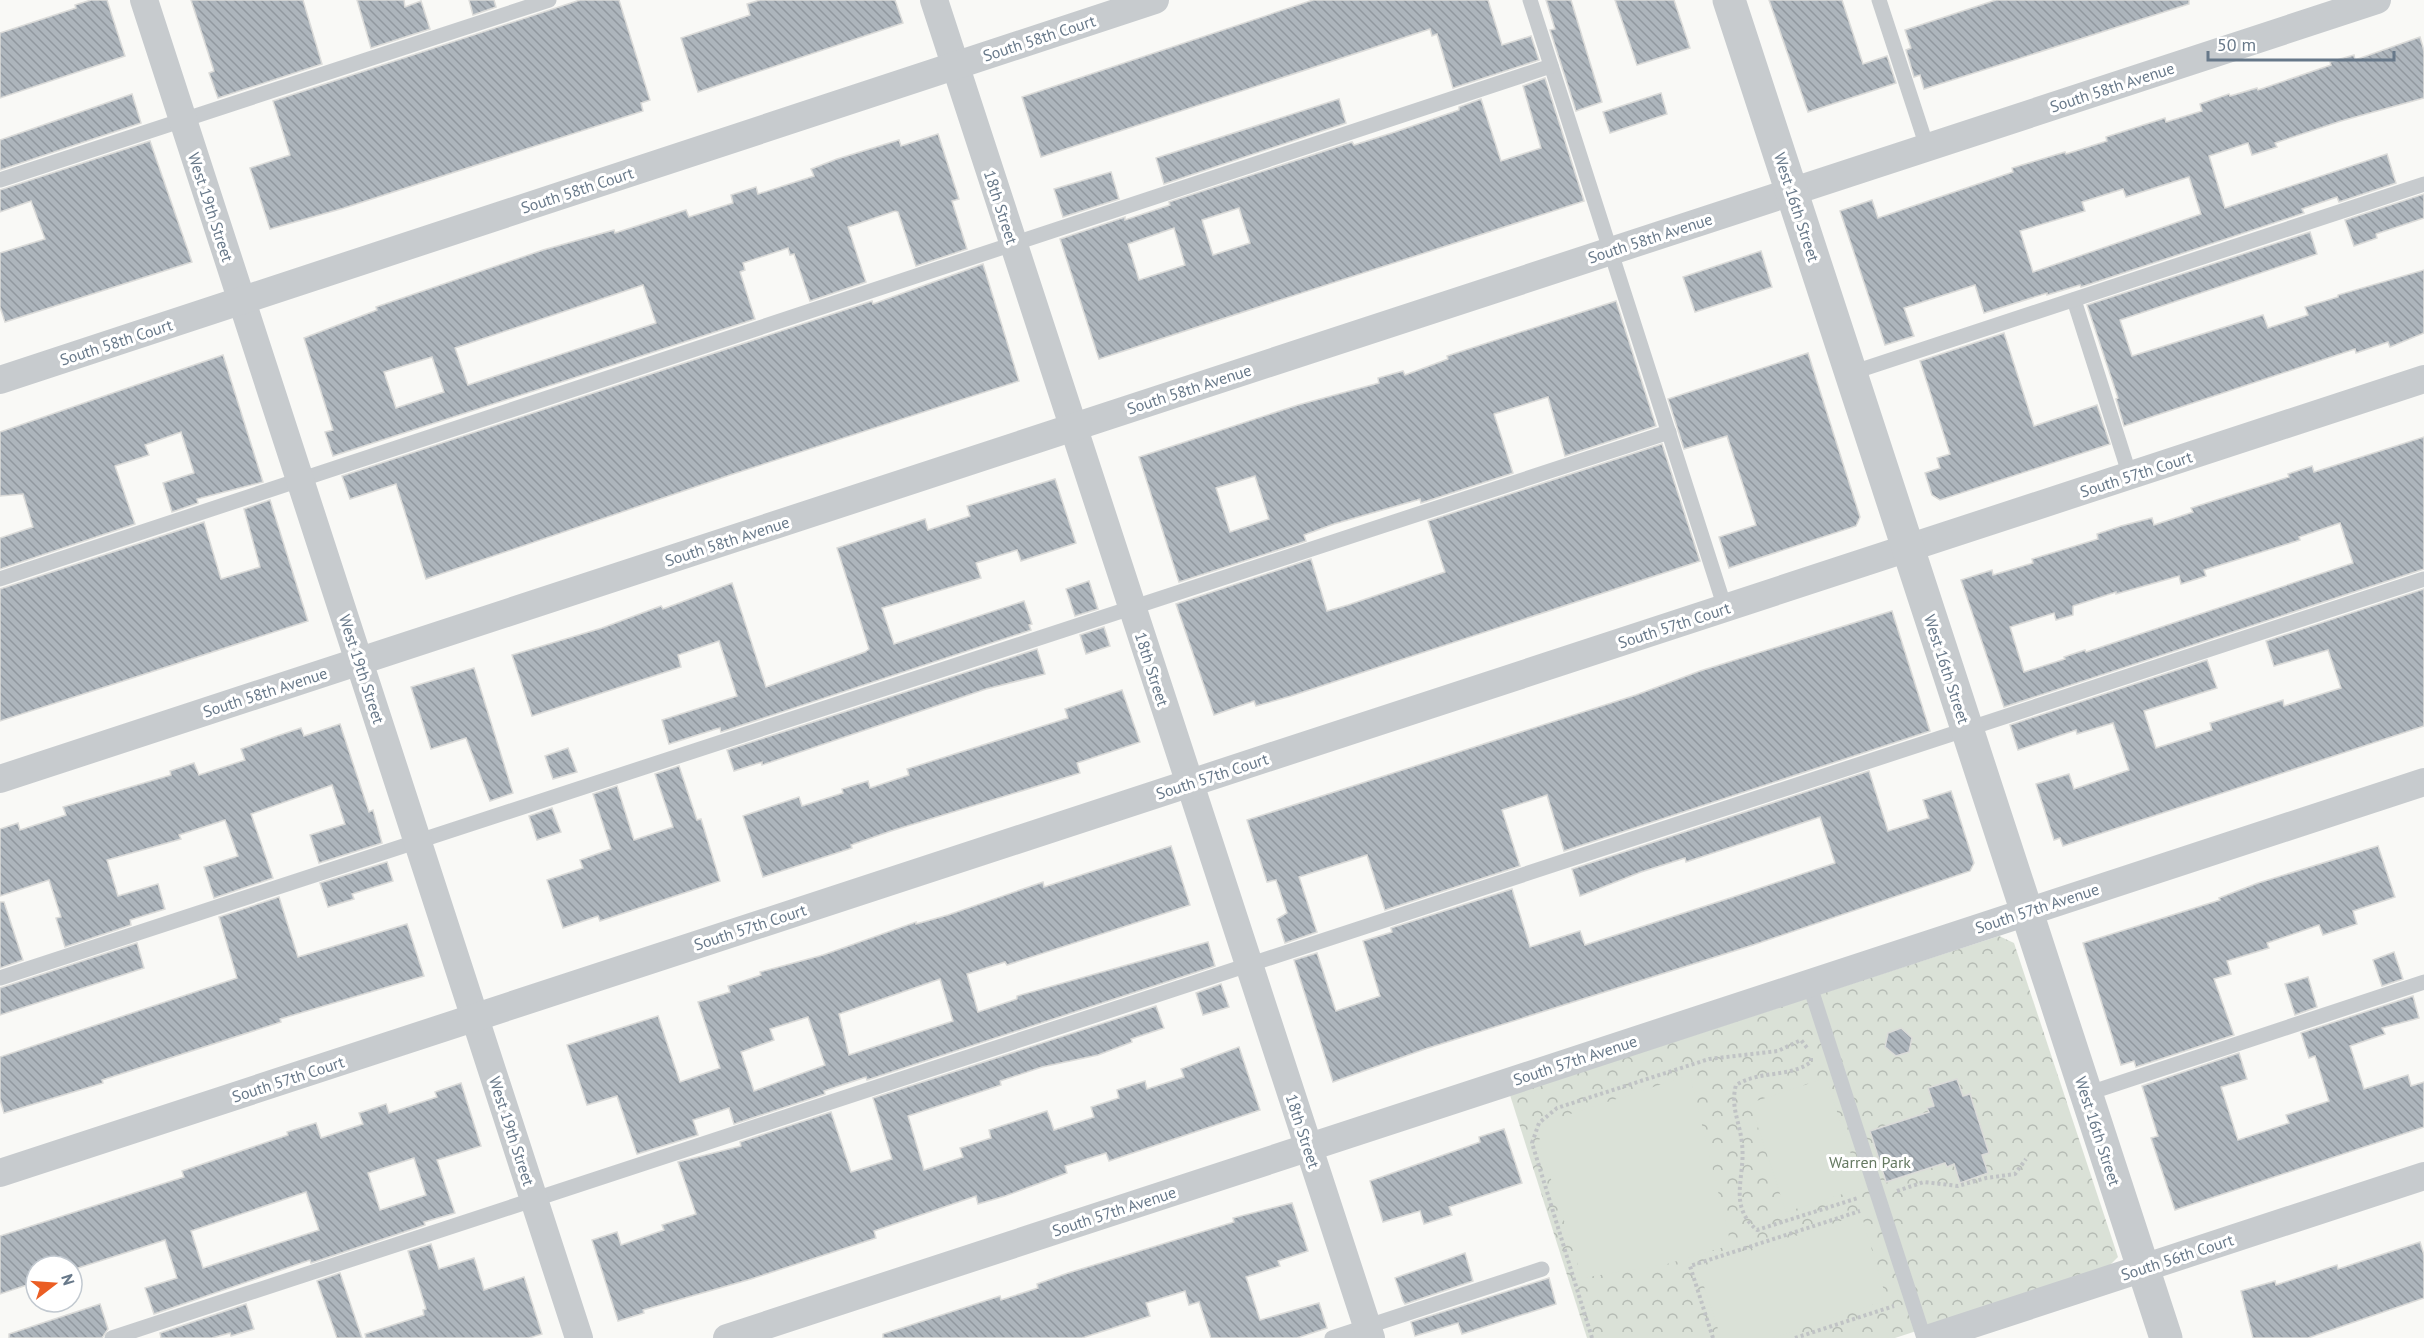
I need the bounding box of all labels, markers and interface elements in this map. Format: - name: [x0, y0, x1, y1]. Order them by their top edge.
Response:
- street label: South 58th Court: [980, 10, 1098, 66]
- scale bar: [2208, 24, 2394, 62]
- text: 50 m: [2217, 33, 2256, 56]
- street label: South 58th Avenue: [2047, 57, 2177, 117]
- street label: West 19th Street: [184, 150, 238, 265]
- street label: West 16th Street: [1770, 150, 1824, 265]
- street label: South 58th Court: [518, 162, 636, 218]
- street label: 18th Street: [980, 167, 1023, 247]
- street label: South 58th Avenue: [1585, 208, 1715, 268]
- street label: South 58th Court: [57, 314, 175, 370]
- street label: South 58th Avenue: [1124, 359, 1254, 419]
- street label: South 57th Court: [2077, 446, 2195, 502]
- street label: South 58th Avenue: [662, 511, 792, 571]
- street label: South 57th Court: [1615, 597, 1733, 653]
- street label: West 19th Street: [335, 612, 389, 727]
- street label: West 16th Street: [1920, 612, 1974, 727]
- street label: 18th Street: [1131, 629, 1174, 709]
- street label: South 58th Avenue: [200, 662, 330, 722]
- street label: South 57th Court: [1153, 748, 1271, 804]
- street label: South 57th Avenue: [1973, 879, 2101, 937]
- street label: South 57th Court: [691, 899, 809, 955]
- street label: South 57th Avenue: [1511, 1031, 1639, 1089]
- street label: South 57th Court: [229, 1051, 347, 1107]
- street label: West 19th Street: [485, 1074, 539, 1189]
- street label: West 16th Street: [2071, 1074, 2125, 1189]
- street label: 18th Street: [1282, 1091, 1325, 1171]
- park label: Warren Park: [1829, 1152, 1911, 1172]
- street label: South 57th Avenue: [1050, 1182, 1178, 1240]
- street label: South 56th Court: [2118, 1229, 2236, 1285]
- north arrow: [24, 1254, 84, 1314]
- text: N: [57, 1272, 79, 1288]

